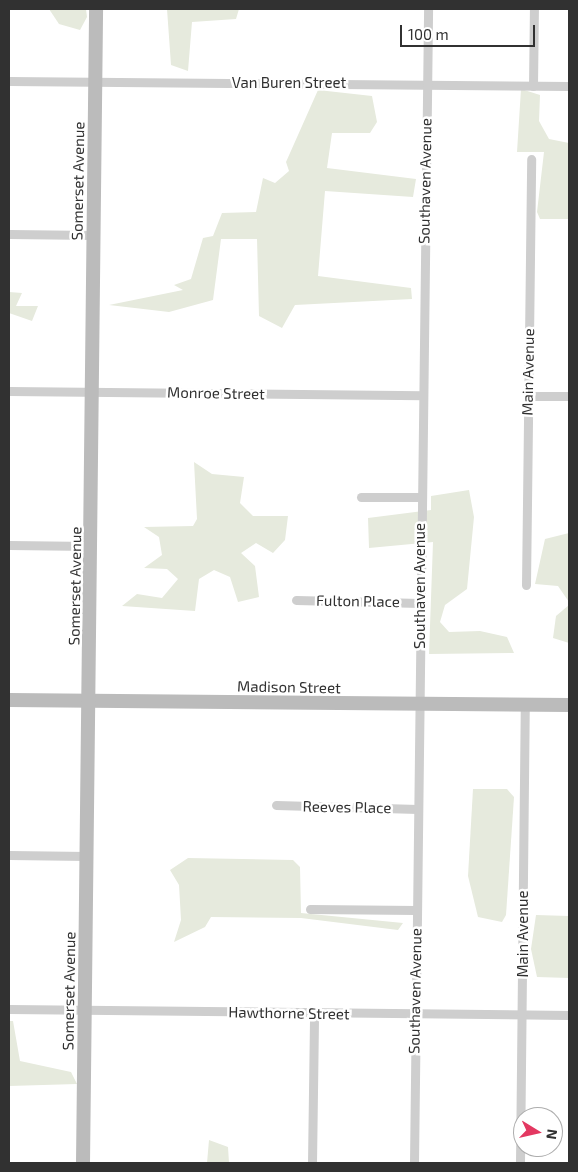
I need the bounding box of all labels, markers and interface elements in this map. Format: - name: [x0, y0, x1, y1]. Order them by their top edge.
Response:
- scale bar: [403, 15, 538, 47]
- text: 100 m: [408, 25, 449, 43]
- street label: Van Buren Street: [232, 74, 346, 92]
- street label: Southaven Avenue: [415, 118, 435, 244]
- street label: Somerset Avenue: [68, 121, 88, 241]
- street label: Main Avenue: [518, 328, 538, 416]
- street label: Monroe Street: [167, 383, 265, 403]
- street label: Southaven Avenue: [411, 523, 429, 649]
- street label: Somerset Avenue: [65, 526, 85, 646]
- street label: Fulton Place: [316, 591, 400, 611]
- street label: Madison Street: [237, 677, 341, 697]
- street label: Reeves Place: [302, 797, 392, 817]
- street label: Main Avenue: [514, 890, 532, 978]
- street label: Southaven Avenue: [405, 928, 425, 1054]
- street label: Somerset Avenue: [59, 931, 79, 1051]
- street label: Hawthorne Street: [228, 1003, 350, 1023]
- north arrow: [513, 1107, 563, 1157]
- text: N: [543, 1128, 562, 1141]

